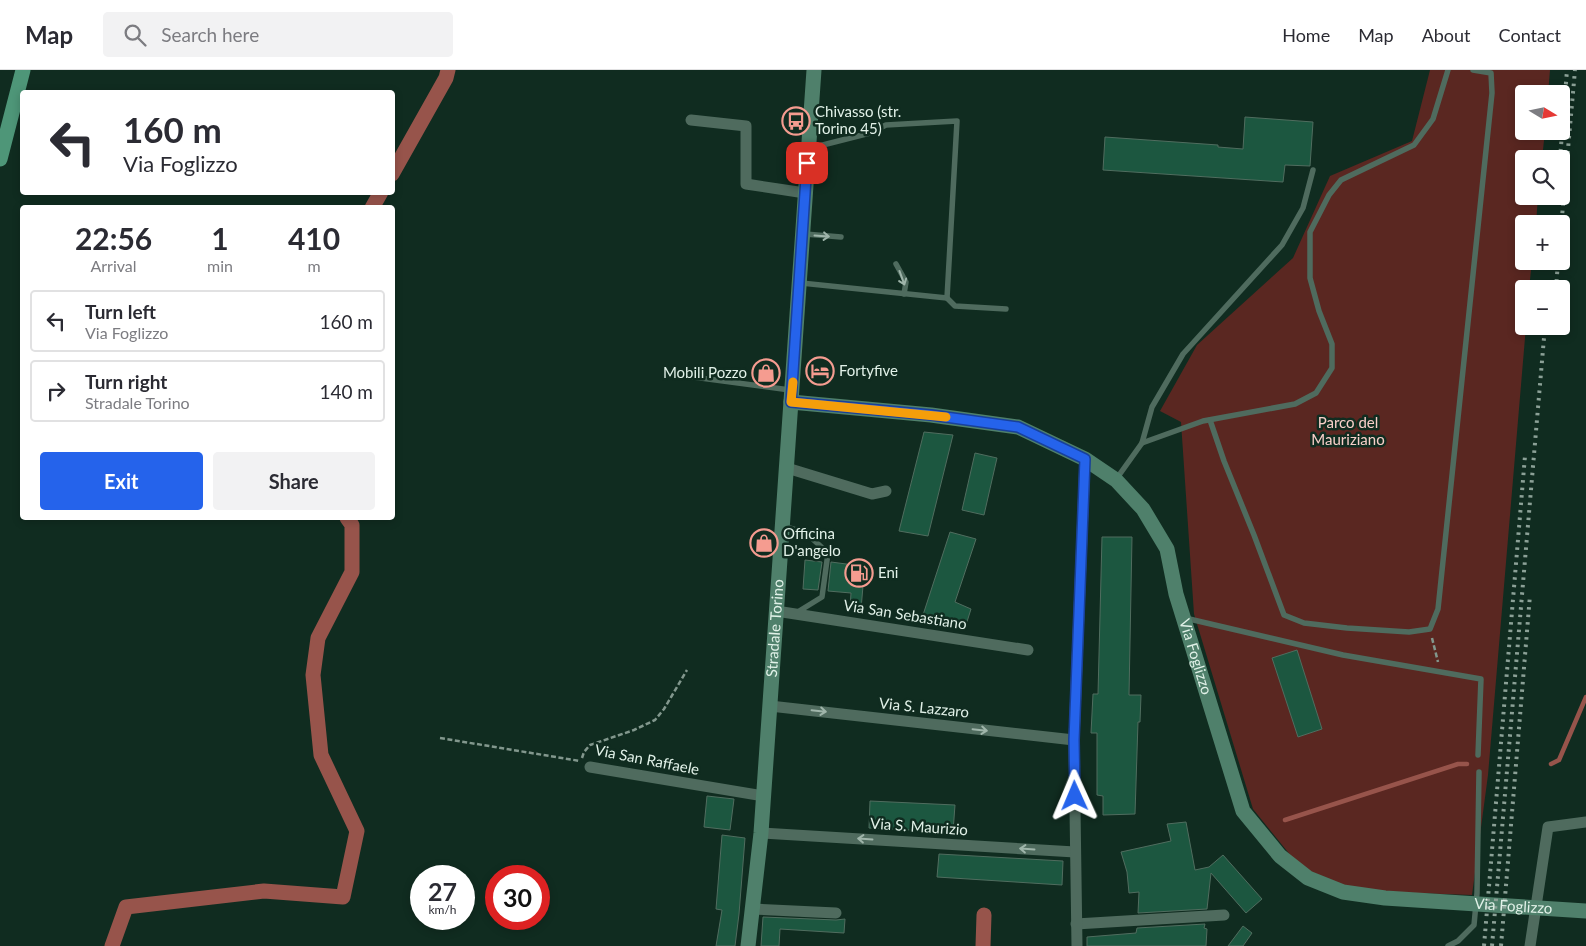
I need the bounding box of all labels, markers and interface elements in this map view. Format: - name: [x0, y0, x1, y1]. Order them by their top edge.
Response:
- search box: [103, 12, 453, 57]
- text: Map: [25, 20, 73, 49]
- icon: search: [121, 21, 149, 49]
- text: Search here: [161, 23, 259, 46]
- text: Home: [1282, 24, 1330, 46]
- text: Map: [1358, 24, 1394, 46]
- text: About: [1422, 24, 1471, 46]
- text: Contact: [1499, 24, 1561, 46]
- north arrow: [1515, 85, 1570, 140]
- map controls: [1515, 85, 1570, 335]
- place label: Chivasso (str. Torino 45): [815, 102, 901, 137]
- bus stop icon: Chivasso (str. Torino 45): [781, 106, 811, 136]
- text: 160 m: [123, 108, 222, 150]
- icon: left: [40, 110, 105, 175]
- pin: [786, 142, 828, 184]
- icon: arrive: [793, 149, 821, 177]
- text: Via Foglizzo: [123, 150, 238, 177]
- button: search: [1515, 150, 1570, 205]
- button: +: [1515, 215, 1570, 270]
- text: 22:56: [75, 220, 152, 256]
- text: 1: [211, 220, 229, 256]
- text: 410: [288, 220, 340, 256]
- one-way arrow: [814, 231, 830, 240]
- text: Arrival: [90, 256, 137, 275]
- text: min: [207, 256, 233, 275]
- text: m: [307, 256, 321, 275]
- one-way arrow: [898, 270, 907, 285]
- button: −: [1515, 280, 1570, 335]
- text: Turn left: [85, 300, 156, 323]
- icon: left: [42, 307, 70, 335]
- text: 160 m: [319, 310, 373, 333]
- text: Via Foglizzo: [85, 323, 168, 342]
- hotel icon: Fortyfive: [805, 356, 835, 386]
- shop icon: Mobili Pozzo: [751, 358, 781, 388]
- place label: Fortyfive: [839, 361, 898, 379]
- place label: Mobili Pozzo: [663, 363, 747, 381]
- text: Turn right: [85, 370, 167, 393]
- icon: right: [42, 377, 70, 405]
- text: 140 m: [319, 380, 373, 403]
- text: Stradale Torino: [85, 393, 190, 412]
- park label: Parco del Mauriziano: [1311, 413, 1385, 448]
- button: Exit: [40, 452, 203, 510]
- button: Share: [213, 452, 375, 510]
- place label: Officina D'angelo: [783, 524, 841, 559]
- shop icon: Officina D'angelo: [749, 528, 779, 558]
- fuel station icon: Eni: [844, 558, 874, 588]
- place label: Eni: [878, 563, 898, 581]
- street label: Stradale Torino: [762, 579, 787, 678]
- street label: Via San Sebastiano: [842, 595, 968, 633]
- street label: Via Foglizzo: [1176, 616, 1216, 697]
- street label: Via S. Lazzaro: [878, 693, 970, 721]
- one-way arrow: [810, 706, 826, 716]
- one-way arrow: [972, 725, 988, 735]
- street label: Via San Raffaele: [593, 740, 701, 778]
- position arrow: [1048, 769, 1100, 821]
- street label: Via S. Maurizio: [870, 814, 969, 838]
- one-way arrow: [857, 834, 873, 844]
- one-way arrow: [1019, 844, 1035, 853]
- speed limit sign: 30: [485, 865, 550, 930]
- text: 27: [428, 876, 457, 906]
- street label: Via Foglizzo: [1474, 894, 1553, 917]
- text: km/h: [428, 902, 457, 917]

